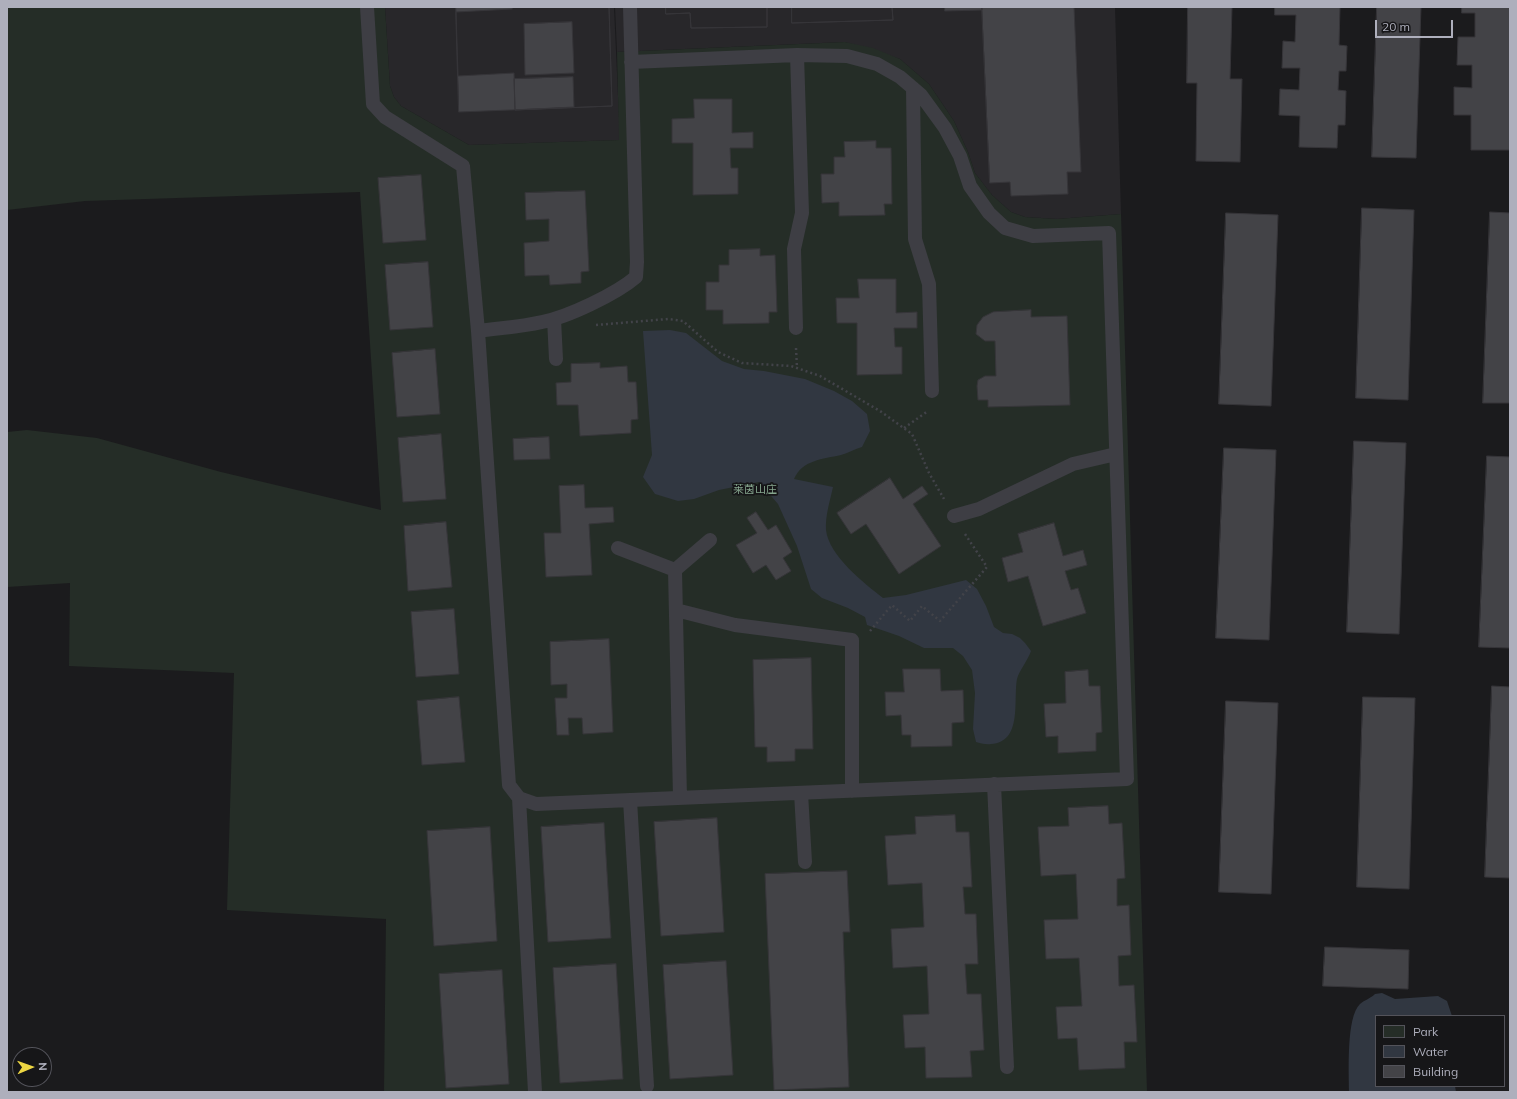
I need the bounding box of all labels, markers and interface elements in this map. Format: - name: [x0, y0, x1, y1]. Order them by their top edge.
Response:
- scale bar: [1377, 12, 1455, 38]
- text: 20 m: [1382, 19, 1410, 34]
- park label: 莱茵山庄: [733, 483, 777, 497]
- legend: [1375, 1015, 1505, 1087]
- text: Park: [1413, 1024, 1438, 1039]
- text: Water: [1413, 1044, 1448, 1059]
- north arrow: [12, 1047, 52, 1087]
- text: N: [36, 1062, 50, 1071]
- text: Building: [1413, 1064, 1458, 1079]

